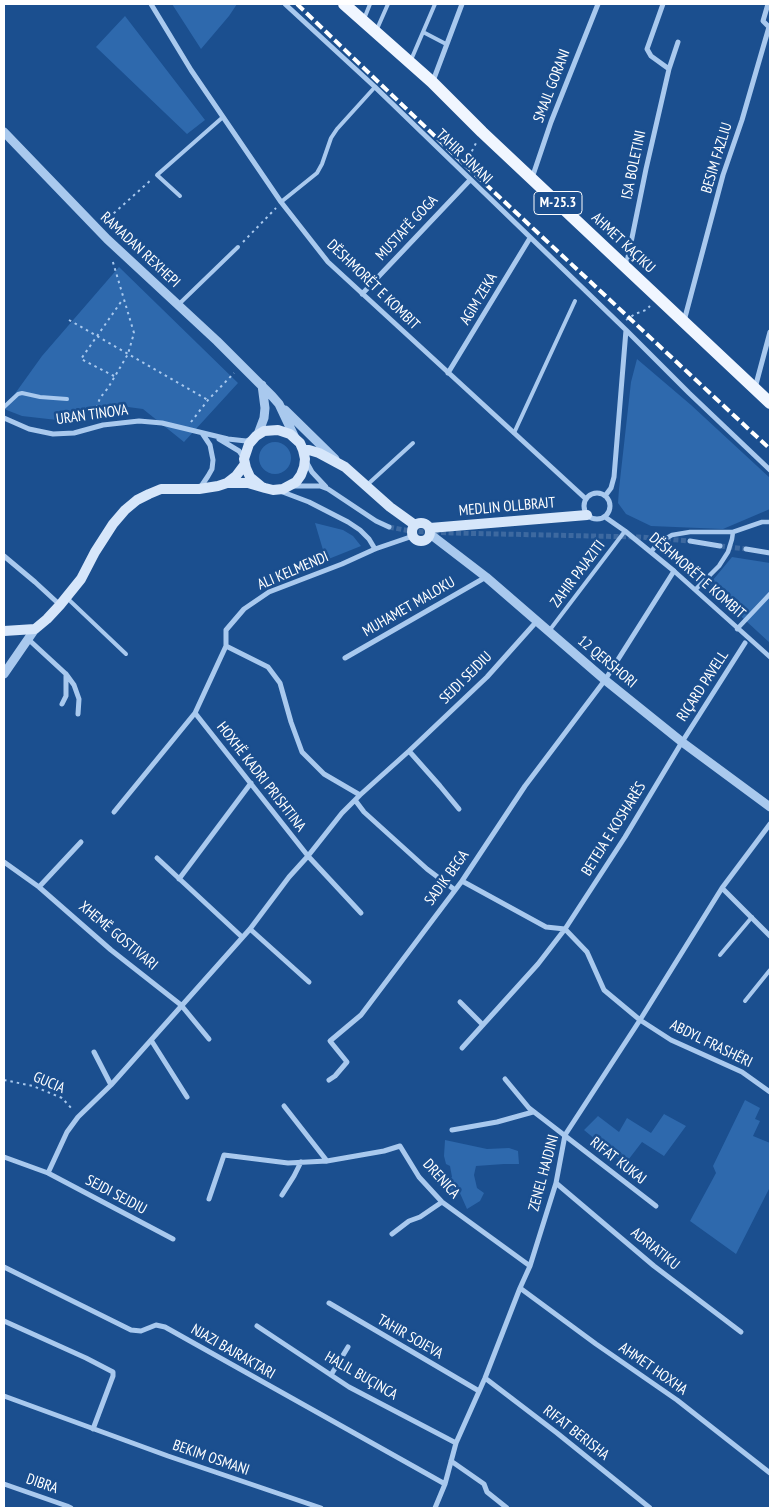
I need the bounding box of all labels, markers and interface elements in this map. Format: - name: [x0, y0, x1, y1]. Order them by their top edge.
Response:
- street label: SMAJL GORANI: [530, 47, 574, 125]
- street label: BESIM FAZLIU: [698, 120, 736, 196]
- street label: TAHIR SINANI: [432, 126, 496, 188]
- street label: ISA BOLETINI: [618, 129, 650, 201]
- street label: MUSTAFË GOGA: [372, 192, 442, 264]
- road number: M-25.3: [534, 192, 582, 214]
- street label: RAMADAN REXHEPI: [96, 209, 184, 291]
- street label: AHMET KAÇIKU: [587, 209, 659, 277]
- street label: DËSHMORËT E KOMBIT: [323, 236, 423, 334]
- street label: AGIM ZEKA: [456, 270, 502, 328]
- street label: URAN TINOVA: [55, 401, 129, 429]
- street label: MEDLIN OLLBRAJT: [458, 494, 556, 520]
- street label: DËSHMORËT E KOMBIT: [645, 529, 749, 623]
- street label: ZAHIR PAJAZITI: [547, 537, 609, 611]
- street label: ALI KELMENDI: [255, 548, 331, 594]
- street label: MUHAMET MALOKU: [360, 573, 458, 641]
- street label: 12 QERSHORI: [574, 632, 640, 692]
- street label: RIÇARD PAVELL: [673, 647, 733, 725]
- street label: SEJDI SEJDIU: [436, 648, 496, 708]
- street label: HOXHË KADRI PRISHTINA: [213, 719, 309, 835]
- street label: BETEJA E KOSHARËS: [578, 779, 650, 879]
- street label: SADIK BEGA: [421, 847, 473, 909]
- street label: XHEMË GOSTIVARI: [75, 898, 161, 974]
- street label: ABDYL FRASHËRI: [667, 1016, 755, 1072]
- street label: GUCIA: [30, 1068, 68, 1098]
- street label: ZENEL HAJDINI: [525, 1133, 563, 1213]
- street label: RIFAT KUKAJ: [586, 1134, 650, 1188]
- street label: DRENICA: [419, 1156, 463, 1202]
- street label: SEJDI SEJDIU: [82, 1171, 150, 1219]
- street label: ADRIATIKU: [627, 1224, 683, 1274]
- street label: TAHIR SOJEVA: [374, 1311, 446, 1363]
- street label: NJAZI BAJRAKTARI: [188, 1321, 278, 1383]
- street label: AHMET HOXHA: [615, 1339, 691, 1399]
- street label: HALIL BUÇINCA: [321, 1348, 401, 1404]
- street label: RIFAT BERISHA: [539, 1402, 613, 1464]
- street label: BEKIM OSMANI: [170, 1436, 252, 1480]
- street label: DIBRA: [24, 1470, 60, 1498]

